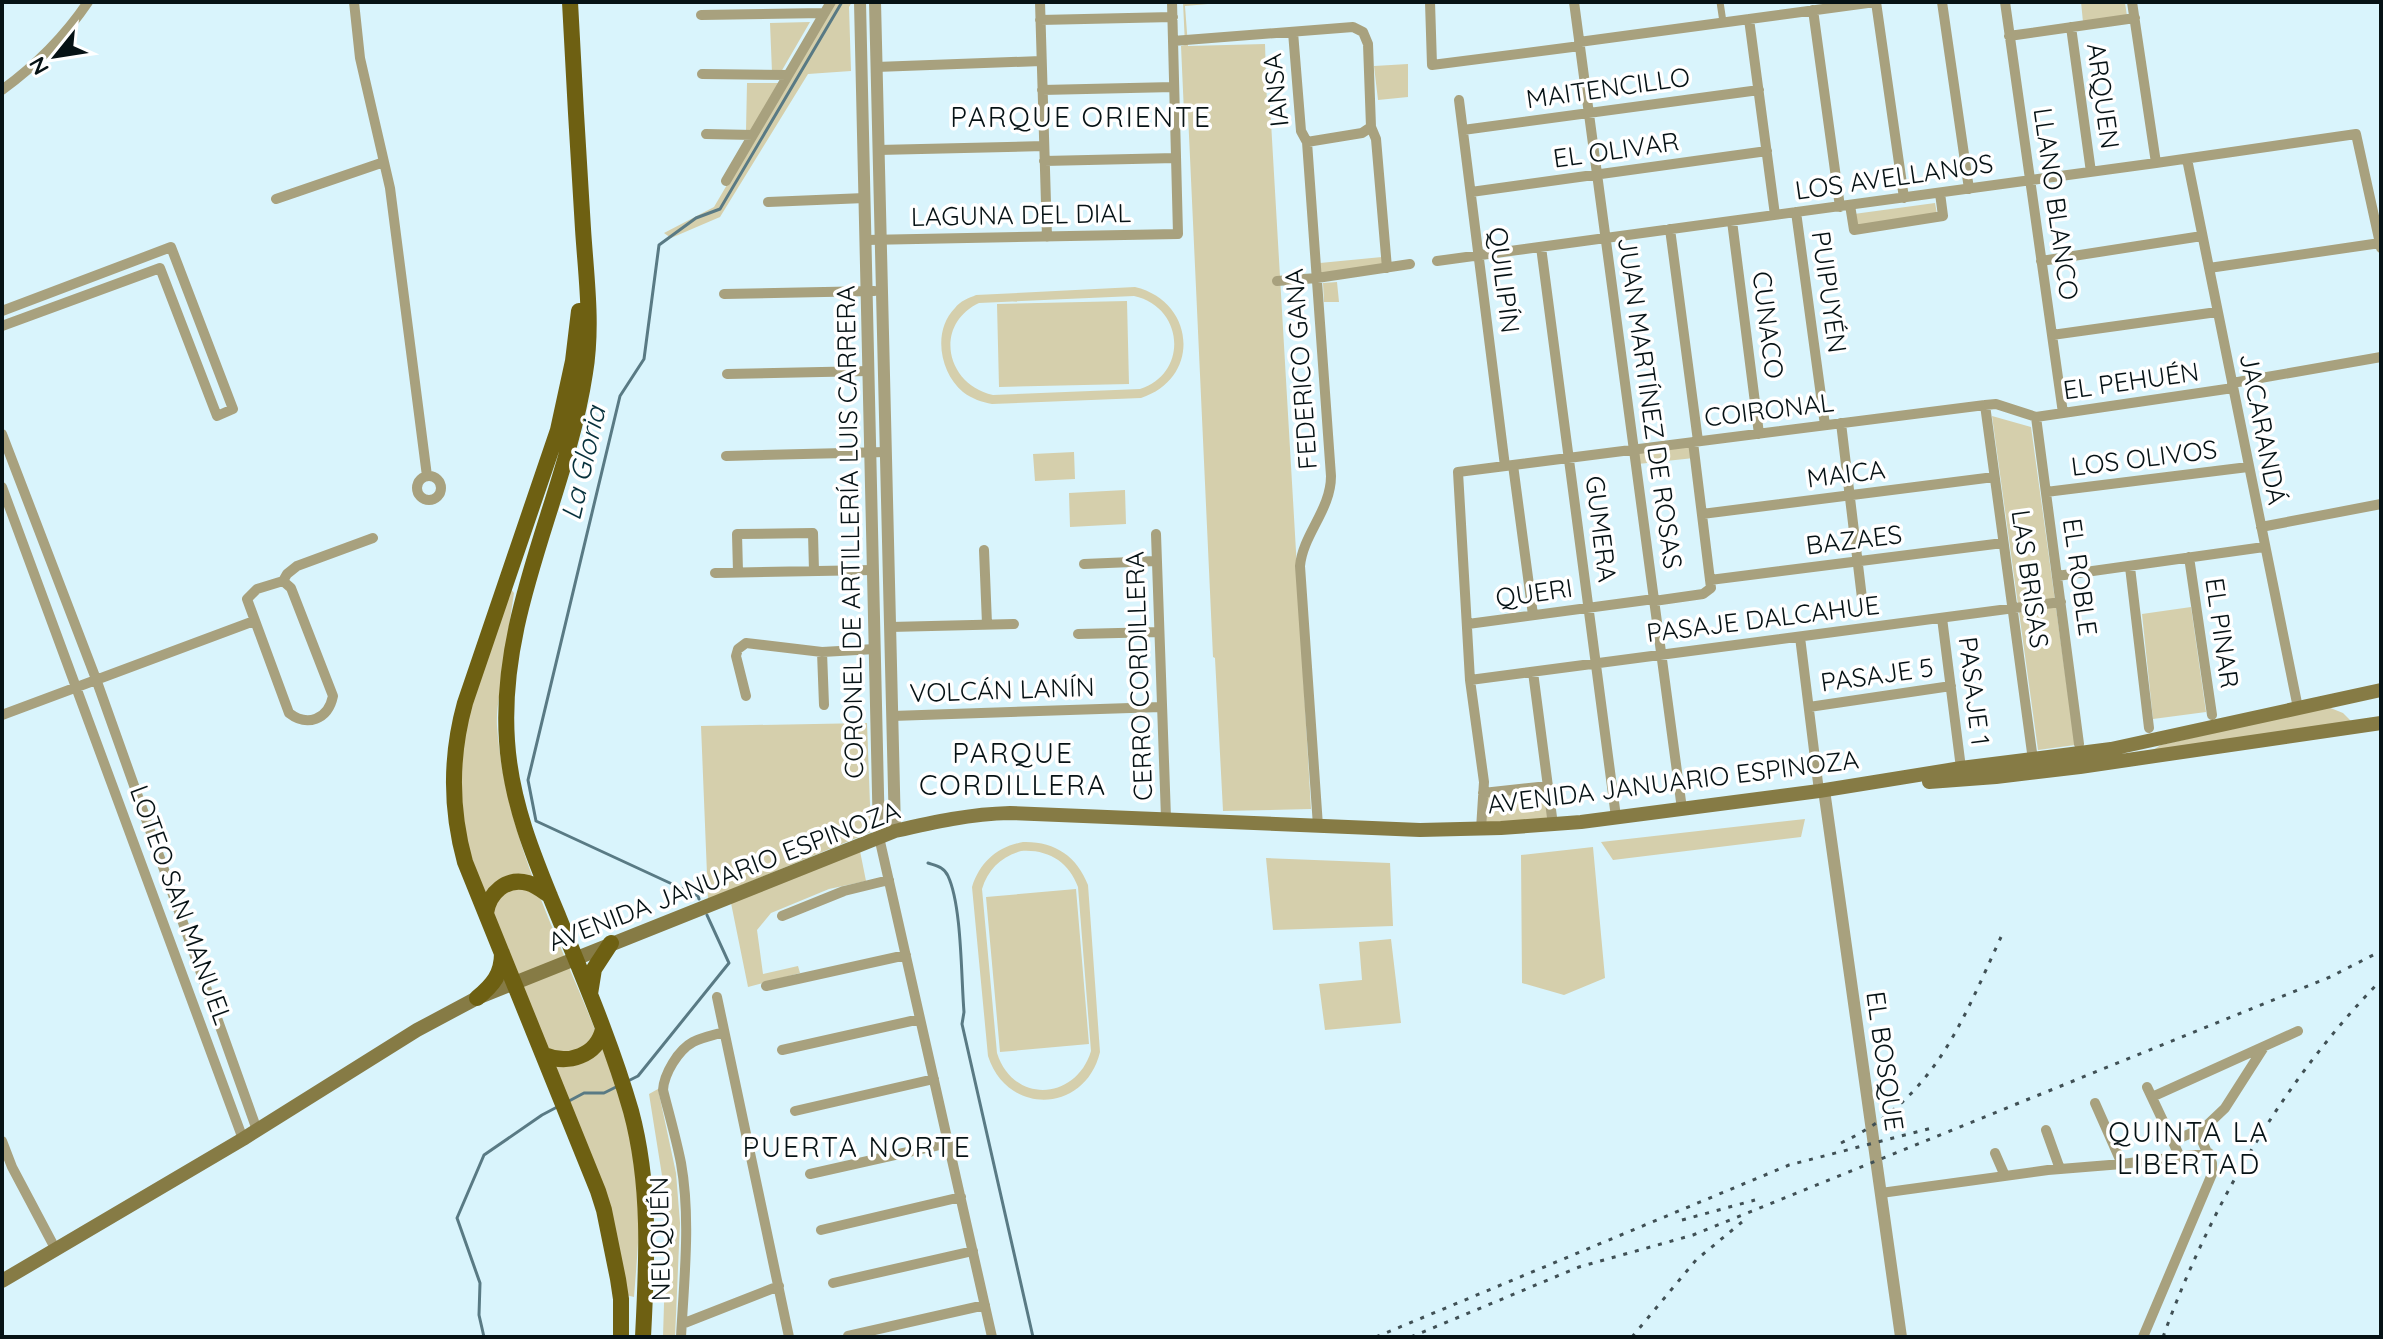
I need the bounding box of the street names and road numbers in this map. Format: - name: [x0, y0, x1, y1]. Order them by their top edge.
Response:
- street label: ARQUEN: [2080, 41, 2127, 151]
- street label: IANSA: [1255, 52, 1296, 128]
- street label: MAITENCILLO: [1524, 60, 1692, 115]
- street label: LLANO BLANCO: [2027, 106, 2086, 302]
- street label: EL OLIVAR: [1551, 124, 1681, 175]
- street label: LOS AVELLANOS: [1793, 146, 1995, 207]
- street label: LAGUNA DEL DIAL: [911, 196, 1132, 233]
- street label: QUILIPÍN: [1482, 225, 1527, 335]
- street label: PUIPUYÉN: [1805, 229, 1854, 355]
- street label: JUAN MARTÍNEZ DE ROSAS: [1611, 235, 1690, 571]
- street label: FEDERICO GANA: [1277, 267, 1324, 471]
- street label: CUNACO: [1746, 269, 1791, 381]
- street label: CORONEL DE ARTILLERÍA LUIS CARRERA: [829, 285, 870, 779]
- street label: JACARANDÁ: [2233, 350, 2294, 508]
- street label: EL PEHUÉN: [2061, 355, 2201, 406]
- street label: COIRONAL: [1702, 385, 1836, 434]
- street label: LOS OLIVOS: [2069, 432, 2219, 483]
- street label: MAICA: [1805, 452, 1887, 495]
- street label: GUMERA: [1579, 474, 1624, 584]
- street label: LAS BRISAS: [2004, 508, 2057, 650]
- street label: EL ROBLE: [2056, 516, 2105, 638]
- street label: BAZAES: [1804, 517, 1904, 562]
- street label: CERRO CORDILLERA: [1118, 551, 1159, 801]
- street label: QUERI: [1493, 571, 1575, 614]
- street label: EL PINAR: [2198, 576, 2247, 690]
- street label: PASAJE DALCAHUE: [1645, 588, 1881, 649]
- street label: PASAJE 1: [1951, 635, 1998, 747]
- street label: PASAJE 5: [1818, 650, 1935, 699]
- street label: VOLCÁN LANÍN: [909, 670, 1095, 709]
- street label: AVENIDA JANUARIO ESPINOZA: [1485, 742, 1861, 821]
- street label: LOTEO SAN MANUEL: [123, 781, 240, 1029]
- street label: AVENIDA JANUARIO ESPINOZA: [543, 793, 905, 958]
- street label: EL BOSQUE: [1859, 989, 1912, 1133]
- street label: NEUQUÉN: [642, 1176, 677, 1302]

